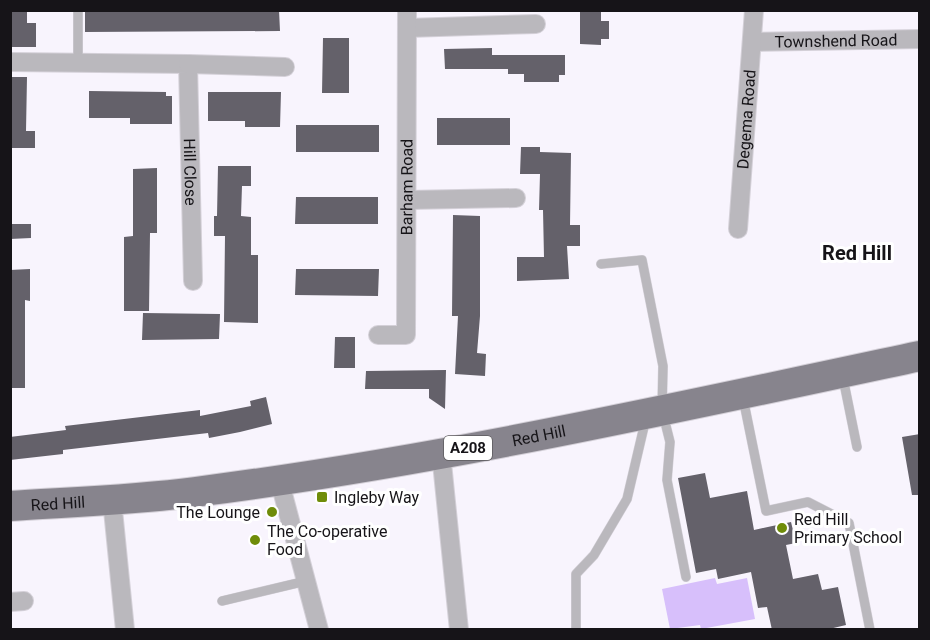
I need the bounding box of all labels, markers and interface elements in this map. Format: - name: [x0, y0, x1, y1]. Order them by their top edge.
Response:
- street label: Townshend Road: [774, 30, 898, 52]
- street label: Degema Road: [733, 69, 760, 170]
- street label: Hill Close: [180, 138, 200, 206]
- street label: Barham Road: [397, 139, 417, 235]
- district label: Red Hill: [822, 241, 892, 265]
- street label: Red Hill: [510, 421, 567, 450]
- road number: A208: [444, 436, 492, 460]
- place label: Ingleby Way: [334, 488, 420, 507]
- marker: Ingleby Way: [315, 490, 329, 504]
- street label: Red Hill: [30, 493, 86, 515]
- place label: The Lounge: [176, 503, 260, 522]
- marker: The Lounge: [265, 505, 279, 519]
- place label: Red Hill Primary School: [794, 510, 902, 547]
- marker: Red Hill Primary School: [775, 521, 789, 535]
- place label: The Co-operative Food: [267, 522, 387, 559]
- marker: The Co-operative Food: [248, 533, 262, 547]

